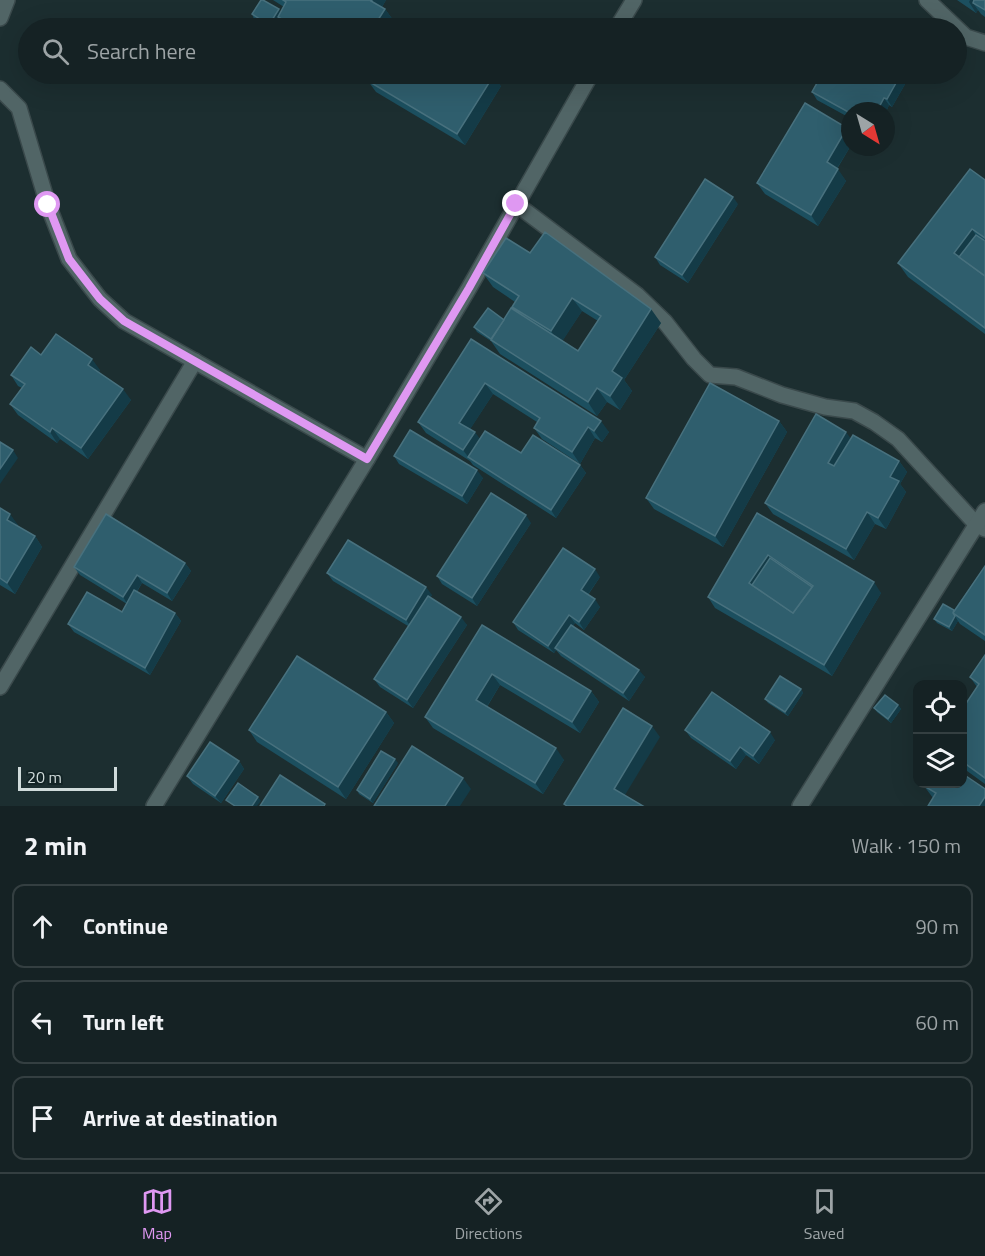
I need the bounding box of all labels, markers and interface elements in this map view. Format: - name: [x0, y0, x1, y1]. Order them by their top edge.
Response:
- search box: [18, 18, 967, 84]
- text: Search here: [87, 34, 196, 68]
- icon: search: [39, 35, 72, 68]
- north arrow: [841, 102, 895, 156]
- route end: [502, 190, 528, 216]
- route start: [34, 191, 60, 217]
- map controls: [913, 680, 967, 788]
- button: locate: [913, 680, 967, 734]
- button: layers: [913, 734, 967, 788]
- scale bar: [18, 764, 117, 792]
- text: 20 m: [27, 765, 62, 789]
- text: 2 min: [24, 826, 87, 865]
- text: Walk · 150 m: [852, 830, 961, 861]
- text: Continue: [83, 909, 168, 943]
- icon: ahead: [26, 910, 59, 943]
- text: 90 m: [915, 911, 959, 942]
- text: Turn left: [83, 1005, 164, 1039]
- icon: left: [26, 1006, 59, 1039]
- text: 60 m: [915, 1007, 959, 1038]
- text: Arrive at destination: [83, 1101, 278, 1135]
- icon: arrive: [26, 1102, 59, 1135]
- tab: Map: [141, 1185, 174, 1245]
- tab: Directions: [455, 1185, 523, 1245]
- tab: Saved: [804, 1185, 844, 1245]

